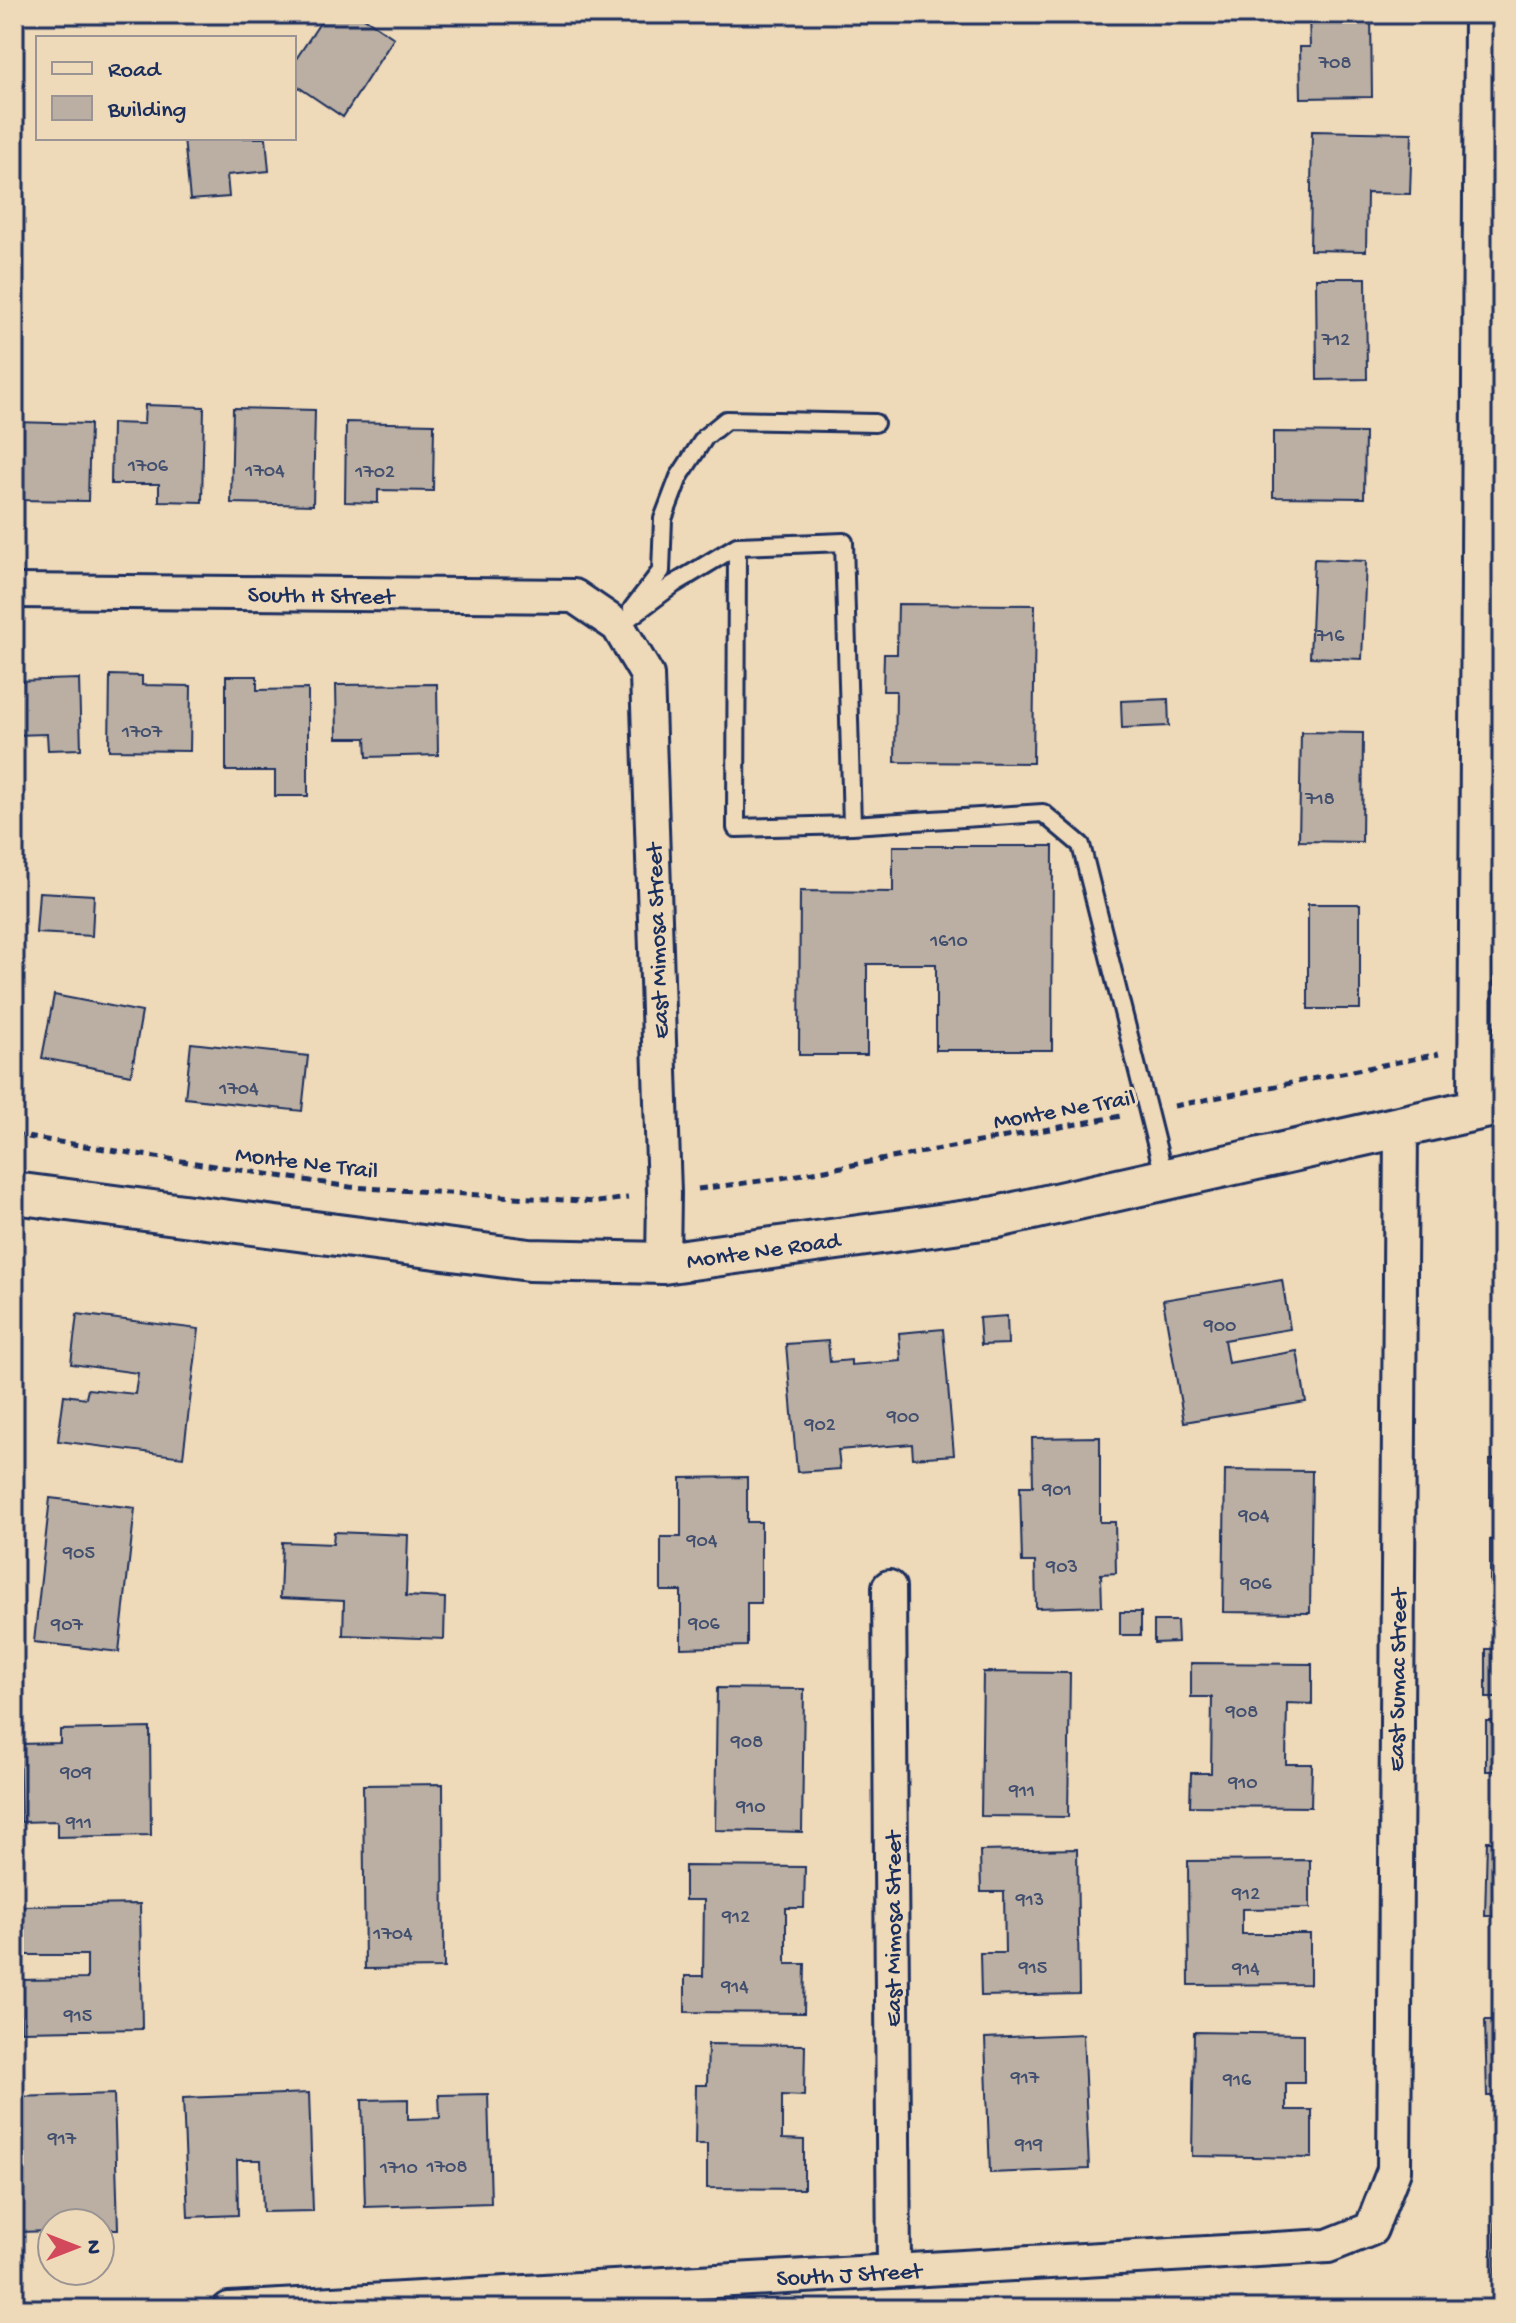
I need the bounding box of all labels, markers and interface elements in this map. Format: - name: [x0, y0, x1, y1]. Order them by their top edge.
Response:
- legend: [36, 36, 296, 140]
- house number: 708: [1318, 53, 1351, 76]
- text: Road: [108, 57, 162, 86]
- text: Building: [107, 97, 186, 126]
- house number: 712: [1321, 330, 1350, 353]
- house number: 1706: [127, 456, 169, 479]
- house number: 1704: [244, 461, 285, 484]
- house number: 1702: [354, 462, 395, 485]
- street label: South H Street: [247, 582, 397, 613]
- house number: 716: [1315, 626, 1345, 649]
- house number: 1707: [121, 722, 163, 745]
- house number: 718: [1304, 789, 1335, 812]
- street label: East Mimosa Street: [642, 840, 677, 1039]
- house number: 1610: [929, 931, 968, 954]
- house number: 1704: [218, 1079, 259, 1102]
- street label: Monte Ne Trail: [991, 1085, 1138, 1138]
- street label: Monte Ne Trail: [234, 1141, 380, 1188]
- street label: Monte Ne Road: [685, 1227, 844, 1278]
- house number: 900: [1203, 1316, 1236, 1339]
- house number: 900: [886, 1407, 919, 1430]
- house number: 902: [803, 1415, 836, 1438]
- house number: 901: [1041, 1480, 1072, 1503]
- house number: 904: [1238, 1506, 1270, 1529]
- house number: 904: [686, 1531, 718, 1554]
- house number: 905: [62, 1543, 95, 1566]
- house number: 903: [1045, 1557, 1078, 1580]
- house number: 906: [1239, 1574, 1273, 1597]
- street label: East Sumac Street: [1383, 1586, 1416, 1772]
- house number: 906: [687, 1614, 721, 1637]
- house number: 907: [50, 1615, 83, 1638]
- house number: 908: [1225, 1702, 1258, 1725]
- house number: 908: [730, 1732, 763, 1755]
- house number: 909: [59, 1763, 92, 1786]
- house number: 910: [1227, 1773, 1258, 1796]
- house number: 911: [1008, 1781, 1035, 1804]
- house number: 910: [735, 1797, 766, 1820]
- house number: 911: [65, 1813, 92, 1836]
- street label: East Mimosa Street: [881, 1829, 910, 2027]
- house number: 912: [1231, 1884, 1260, 1907]
- house number: 913: [1015, 1890, 1044, 1913]
- house number: 912: [721, 1907, 750, 1930]
- house number: 1704: [372, 1924, 413, 1947]
- house number: 915: [1018, 1958, 1047, 1981]
- house number: 914: [1231, 1959, 1260, 1982]
- house number: 914: [720, 1977, 749, 2000]
- house number: 915: [63, 2006, 92, 2029]
- house number: 917: [1010, 2068, 1040, 2091]
- house number: 916: [1222, 2070, 1252, 2093]
- house number: 917: [47, 2129, 77, 2152]
- house number: 919: [1014, 2135, 1043, 2158]
- house number: 1708: [426, 2157, 467, 2180]
- house number: 1710: [379, 2158, 418, 2181]
- north arrow: [36, 2207, 116, 2287]
- text: N: [79, 2240, 105, 2254]
- street label: South J Street: [776, 2258, 925, 2295]

